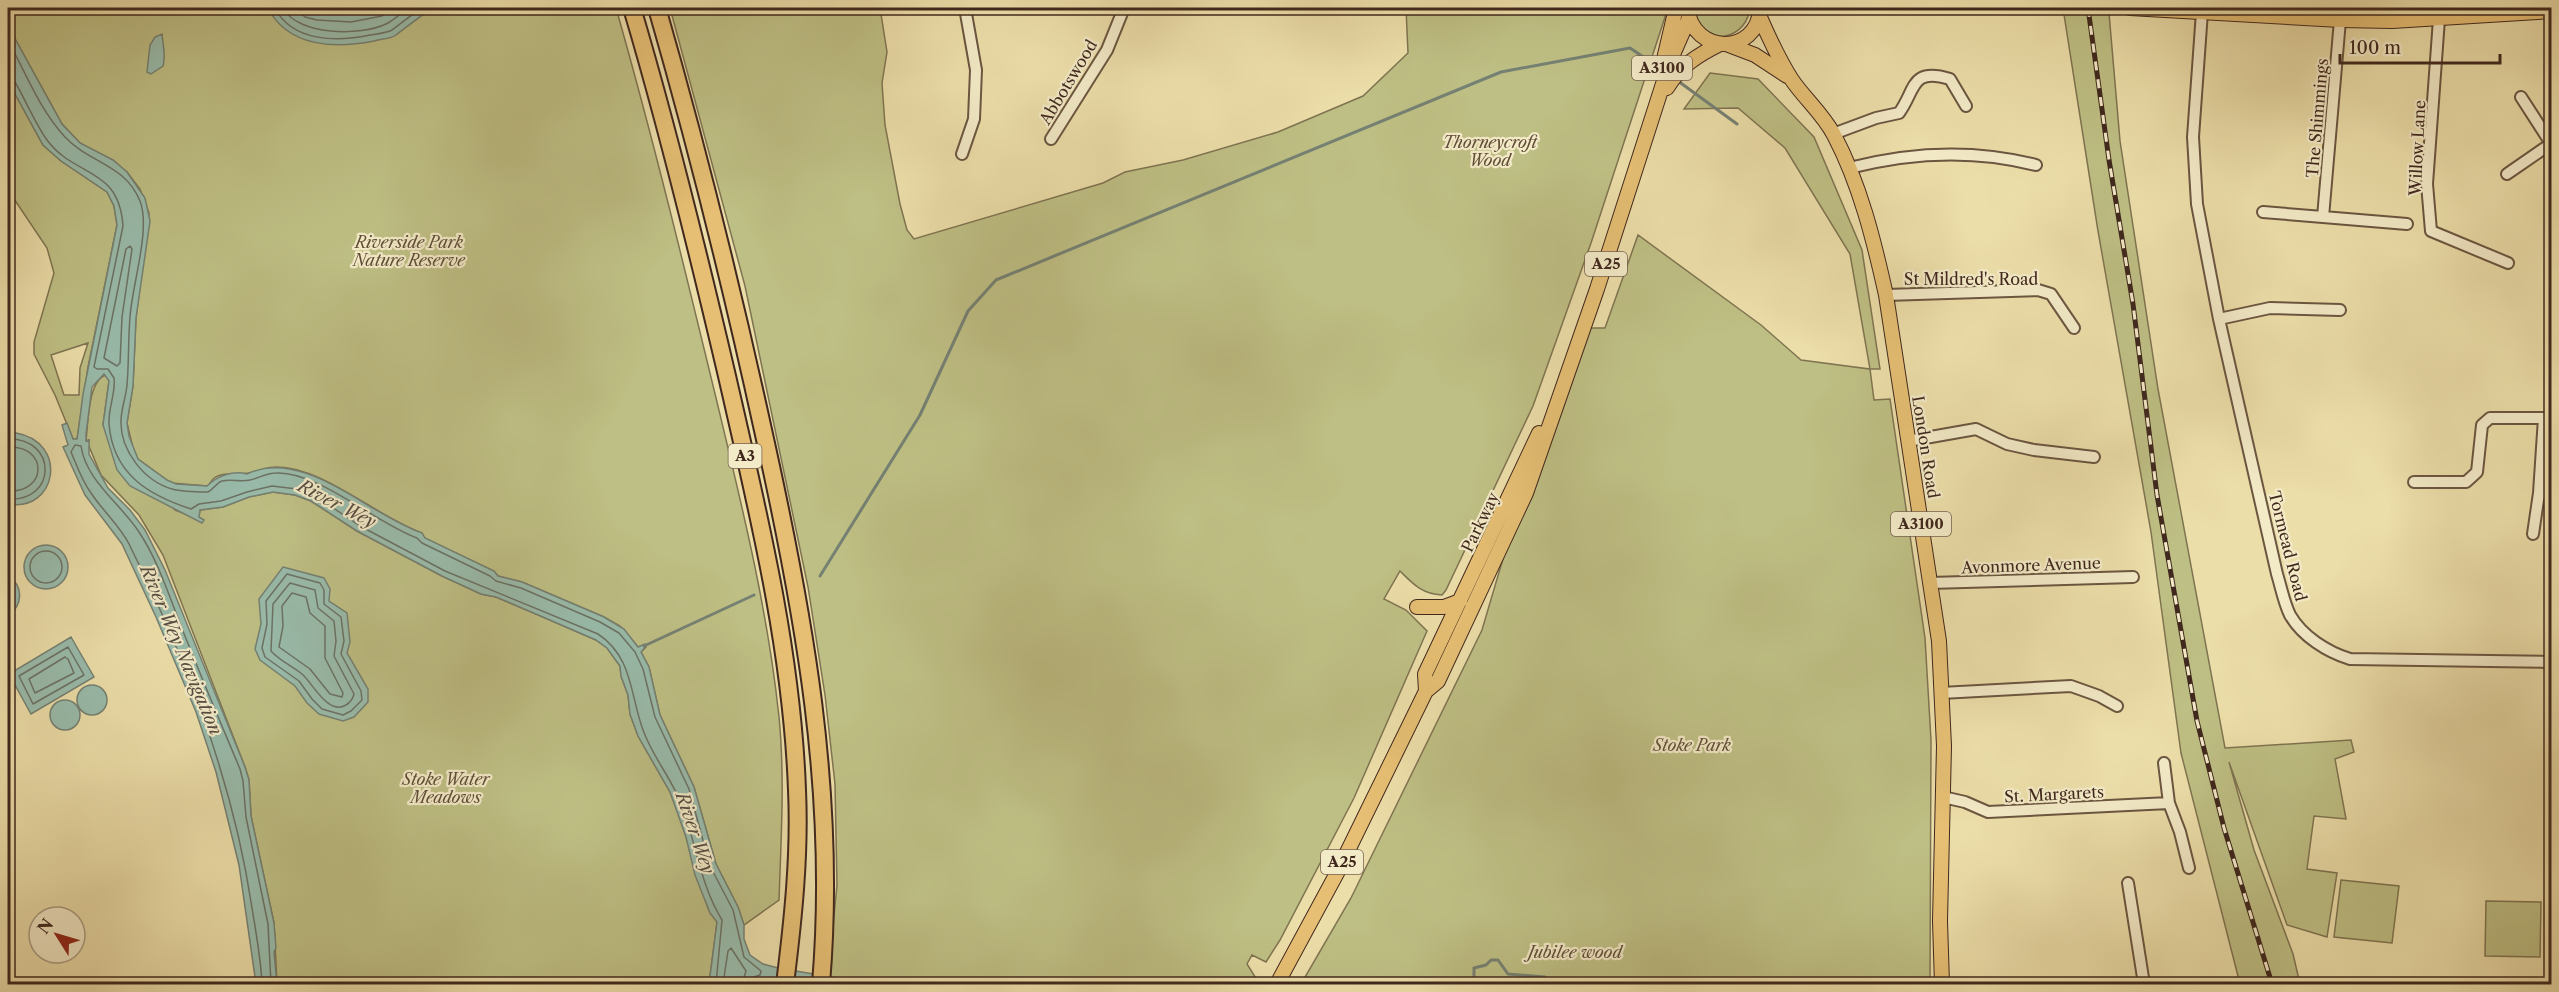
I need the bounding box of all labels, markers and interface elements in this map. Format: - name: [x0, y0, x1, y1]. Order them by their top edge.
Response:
- scale bar: [2340, 27, 2500, 65]
- street label: Abbotswood: [1034, 36, 1101, 129]
- text: 100 m: [2349, 37, 2401, 59]
- road number: A3100: [1632, 56, 1692, 80]
- street label: The Shimmings: [2302, 57, 2332, 179]
- street label: Willow Lane: [2404, 99, 2430, 198]
- park label: Thorneycroft Wood: [1443, 132, 1539, 170]
- park label: Riverside Park Nature Reserve: [351, 232, 466, 270]
- road number: A25: [1585, 252, 1627, 276]
- street label: St Mildred's Road: [1904, 269, 2038, 289]
- street label: London Road: [1908, 394, 1944, 500]
- road number: A3: [728, 444, 762, 468]
- water label: River Wey: [292, 474, 380, 533]
- street label: Parkway: [1457, 488, 1504, 555]
- street label: Tormead Road: [2265, 489, 2311, 603]
- road number: A3100: [1891, 512, 1951, 536]
- street label: Avonmore Avenue: [1960, 553, 2101, 577]
- water label: River Wey Navigation: [134, 560, 227, 739]
- park label: Stoke Park: [1652, 735, 1731, 755]
- park label: Stoke Water Meadows: [401, 769, 491, 807]
- street label: St. Margarets: [2004, 781, 2104, 807]
- water label: River Wey: [670, 787, 719, 877]
- road number: A25: [1321, 850, 1363, 874]
- north arrow: [27, 905, 87, 965]
- text: N: [33, 914, 57, 938]
- park label: Jubilee wood: [1523, 942, 1624, 962]

